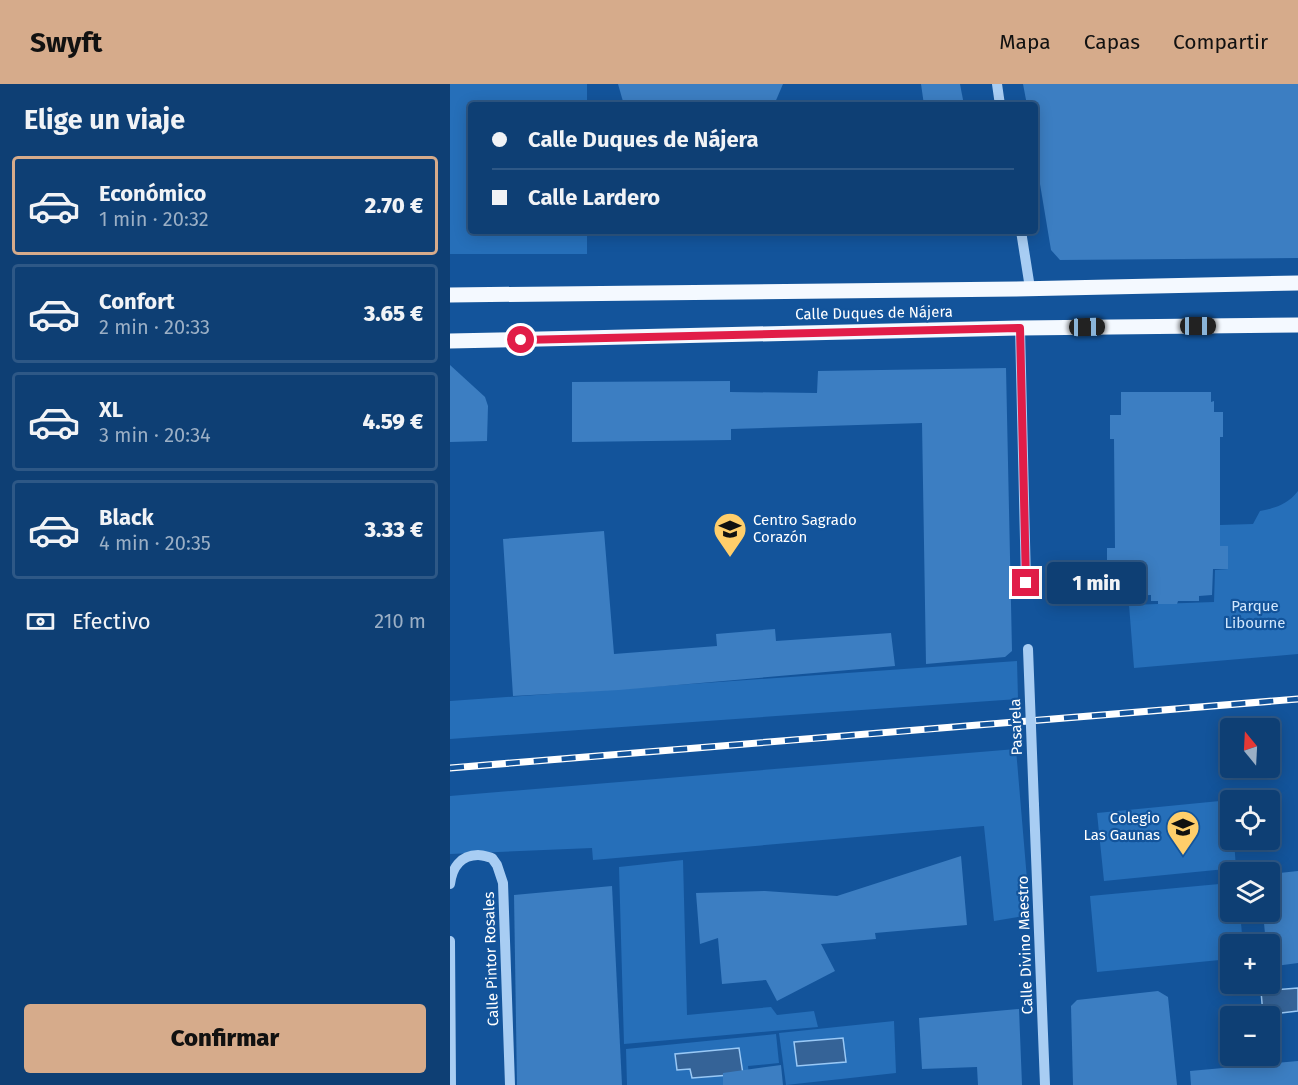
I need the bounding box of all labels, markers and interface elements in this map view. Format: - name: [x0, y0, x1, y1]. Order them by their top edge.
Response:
- text: Swyft: [30, 26, 102, 59]
- text: Mapa: [999, 29, 1051, 55]
- text: Capas: [1084, 29, 1140, 55]
- text: Compartir: [1173, 29, 1268, 55]
- text: Elige un viaje: [24, 104, 185, 136]
- text: Calle Duques de Nájera: [528, 126, 759, 153]
- icon: car: [27, 179, 81, 233]
- text: Económico: [99, 180, 206, 207]
- text: Calle Lardero: [528, 184, 660, 211]
- text: 2.70 €: [365, 192, 423, 219]
- text: 1 min · 20:32: [99, 207, 209, 231]
- icon: car: [27, 287, 81, 341]
- text: Confort: [99, 288, 175, 315]
- text: 3.65 €: [364, 300, 423, 327]
- street label: Calle Duques de Nájera: [795, 303, 953, 323]
- text: 2 min · 20:33: [99, 315, 210, 339]
- car: [1180, 317, 1216, 335]
- car: [1069, 318, 1105, 336]
- route start: [507, 326, 534, 353]
- icon: car: [27, 395, 81, 449]
- text: XL: [99, 396, 123, 423]
- text: 4.59 €: [362, 408, 423, 435]
- text: 3 min · 20:34: [99, 423, 211, 447]
- icon: car: [27, 503, 81, 557]
- text: Black: [99, 504, 154, 531]
- school or university icon: Centro Sagrado Corazón: [712, 511, 748, 558]
- place label: Centro Sagrado Corazón: [753, 511, 857, 546]
- text: 3.33 €: [365, 516, 423, 543]
- text: 4 min · 20:35: [99, 531, 211, 555]
- callout: 1 min: [1047, 562, 1146, 604]
- route end: [1012, 569, 1039, 596]
- text: 1 min: [1073, 571, 1120, 595]
- park label: Parque Libourne: [1225, 597, 1285, 632]
- icon: cash: [24, 605, 57, 638]
- text: Efectivo: [72, 608, 151, 635]
- text: 210 m: [374, 609, 426, 633]
- street label: Pasarela: [1006, 698, 1026, 756]
- north arrow: [1220, 718, 1280, 778]
- map controls: [1220, 718, 1280, 1066]
- button: locate: [1220, 790, 1280, 850]
- place label: Colegio Las Gaunas: [1084, 809, 1160, 844]
- school or university icon: Colegio Las Gaunas: [1165, 809, 1201, 856]
- button: layers: [1220, 862, 1280, 922]
- street label: Calle Divino Maestro: [1014, 875, 1036, 1015]
- street label: Calle Pintor Rosales: [480, 891, 502, 1027]
- button: +: [1220, 934, 1280, 994]
- button: Confirmar: [24, 1004, 426, 1073]
- button: −: [1220, 1006, 1280, 1066]

